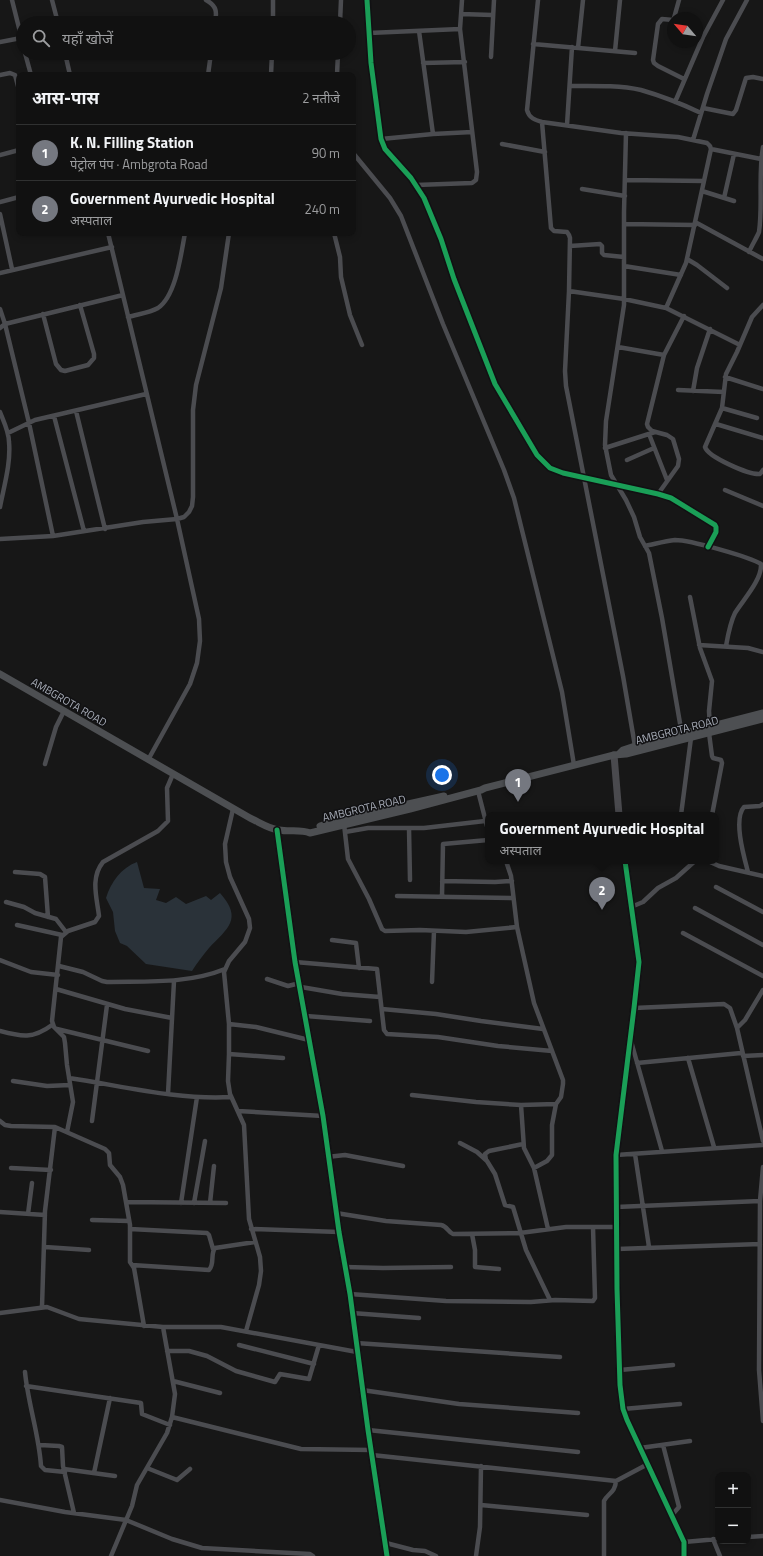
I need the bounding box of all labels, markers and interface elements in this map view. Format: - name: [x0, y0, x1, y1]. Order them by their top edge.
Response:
- north arrow: [667, 12, 703, 48]
- search box: [16, 16, 356, 60]
- icon: search: [30, 27, 52, 49]
- text: यहाँ खोजें: [62, 27, 113, 50]
- text: आस-पास: [32, 85, 99, 111]
- text: 2 नतीजे: [302, 88, 340, 108]
- text: K. N. Filling Station: [70, 131, 194, 154]
- text: 1: [41, 143, 49, 163]
- text: 90 m: [312, 143, 340, 163]
- text: पेट्रोल पंप · Ambgrota Road: [70, 154, 208, 174]
- text: Government Ayurvedic Hospital: [70, 187, 275, 210]
- text: 2: [41, 199, 49, 219]
- text: 240 m: [304, 199, 340, 219]
- text: अस्पताल: [70, 210, 112, 230]
- street label: AMBGROTA ROAD: [28, 674, 110, 730]
- street label: AMBGROTA ROAD: [634, 712, 720, 748]
- your location: [432, 765, 452, 785]
- pin: 1: [505, 769, 531, 802]
- street label: AMBGROTA ROAD: [321, 791, 407, 825]
- popup: [485, 812, 719, 864]
- text: Government Ayurvedic Hospital: [500, 817, 704, 840]
- text: अस्पताल: [500, 840, 542, 860]
- pin: 2: [589, 877, 615, 910]
- map controls: [715, 1472, 751, 1544]
- button: +: [715, 1472, 751, 1508]
- button: −: [715, 1508, 751, 1544]

